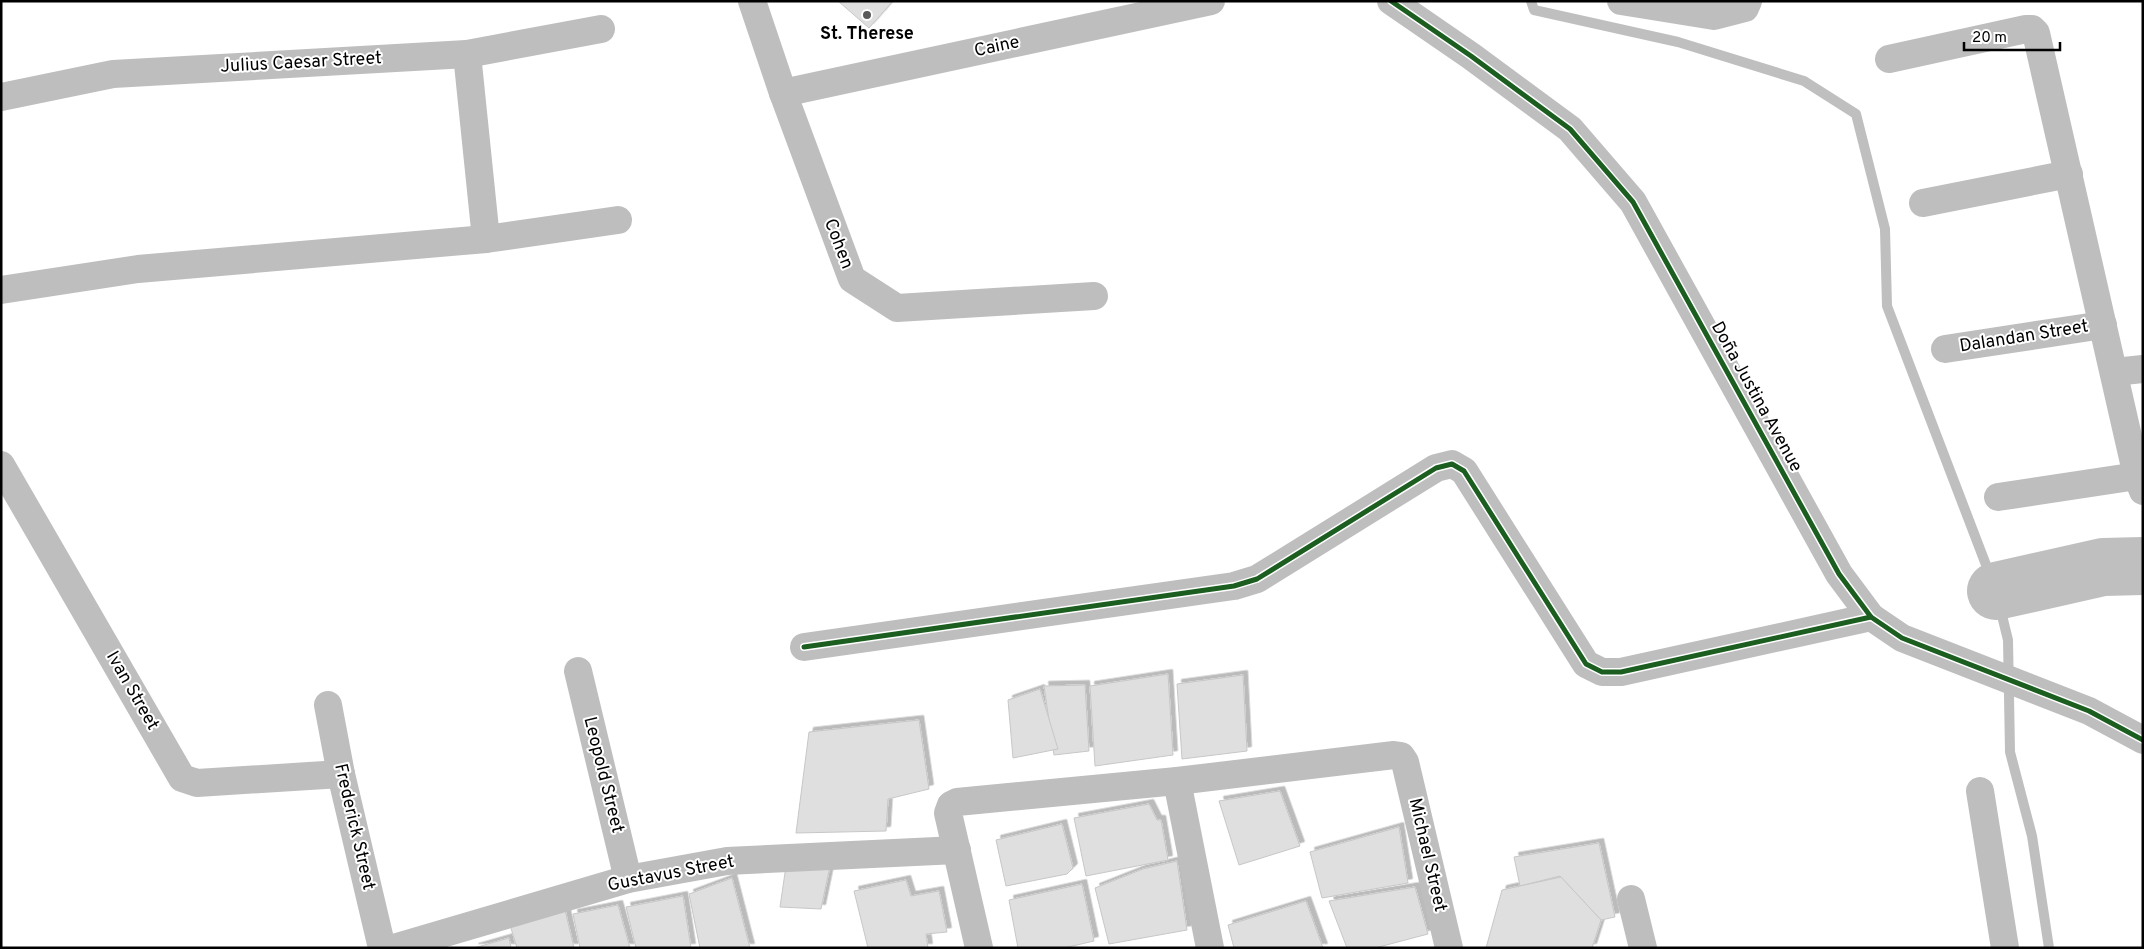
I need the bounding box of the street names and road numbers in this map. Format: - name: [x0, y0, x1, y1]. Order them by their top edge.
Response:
- street label: Caine: [972, 31, 1022, 63]
- street label: Julius Caesar Street: [220, 47, 382, 79]
- street label: Cohen: [818, 216, 858, 272]
- street label: Dalandan Street: [1958, 315, 2090, 359]
- street label: Doña Justina Avenue: [1705, 318, 1807, 476]
- street label: Ivan Street: [100, 647, 164, 735]
- street label: Leopold Street: [577, 714, 629, 836]
- street label: Frederick Street: [328, 761, 380, 893]
- street label: Michael Street: [1403, 796, 1451, 914]
- street label: Gustavus Street: [606, 850, 736, 898]

